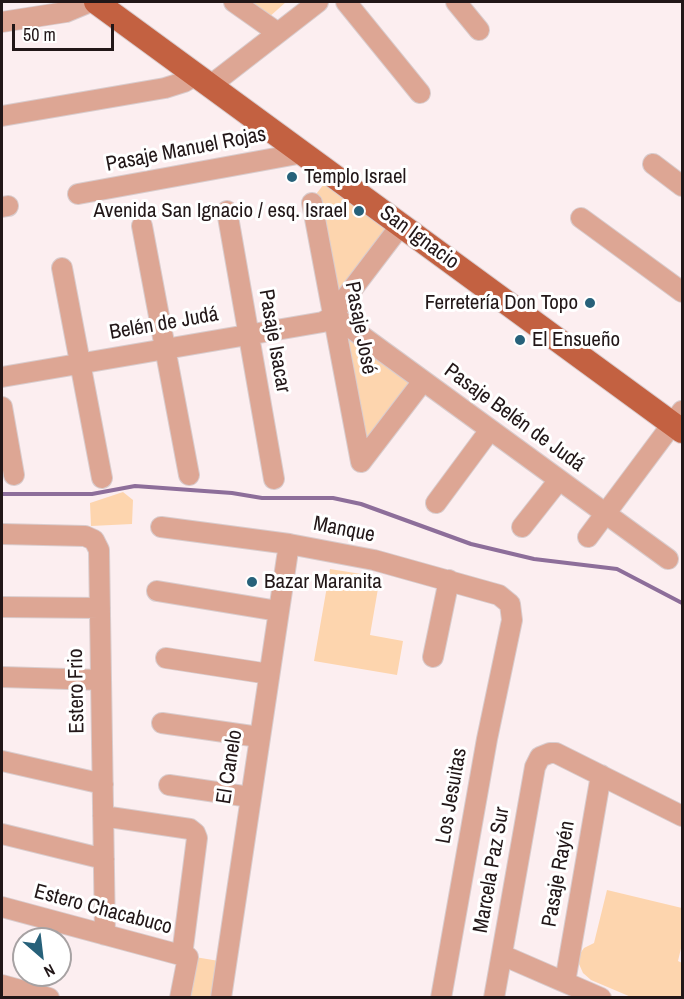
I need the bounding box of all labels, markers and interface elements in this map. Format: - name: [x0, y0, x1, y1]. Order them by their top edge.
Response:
- scale bar: [15, 12, 117, 50]
- text: 50 m: [23, 22, 56, 47]
- street label: Pasaje Manuel Rojas: [104, 122, 268, 178]
- place label: Templo Israel: [304, 164, 406, 190]
- marker: Templo Israel: [285, 170, 299, 184]
- place label: Avenida San Ignacio / esq. Israel: [94, 198, 347, 224]
- street label: San Ignacio: [374, 201, 464, 275]
- marker: Avenida San Ignacio / esq. Israel: [352, 204, 366, 218]
- street label: Pasaje José: [339, 280, 381, 376]
- street label: Pasaje Isacar: [253, 287, 295, 395]
- place label: Ferretería Don Topo: [425, 290, 578, 316]
- marker: Ferretería Don Topo: [583, 296, 597, 310]
- street label: Belén de Judá: [108, 302, 220, 346]
- place label: El Ensueño: [532, 327, 620, 353]
- marker: El Ensueño: [513, 333, 527, 347]
- street label: Pasaje Belén de Judá: [439, 359, 589, 477]
- street label: Manque: [311, 512, 377, 548]
- place label: Bazar Maranita: [264, 569, 382, 595]
- marker: Bazar Maranita: [245, 575, 259, 589]
- street label: Estero Frio: [64, 648, 90, 734]
- street label: El Canelo: [212, 728, 248, 806]
- street label: Los Jesuitas: [431, 746, 473, 846]
- street label: Marcela Paz Sur: [469, 805, 515, 935]
- street label: Pasaje Rayén: [537, 819, 581, 929]
- street label: Estero Chacabuco: [31, 879, 175, 941]
- north arrow: [12, 927, 72, 987]
- text: N: [40, 959, 59, 983]

